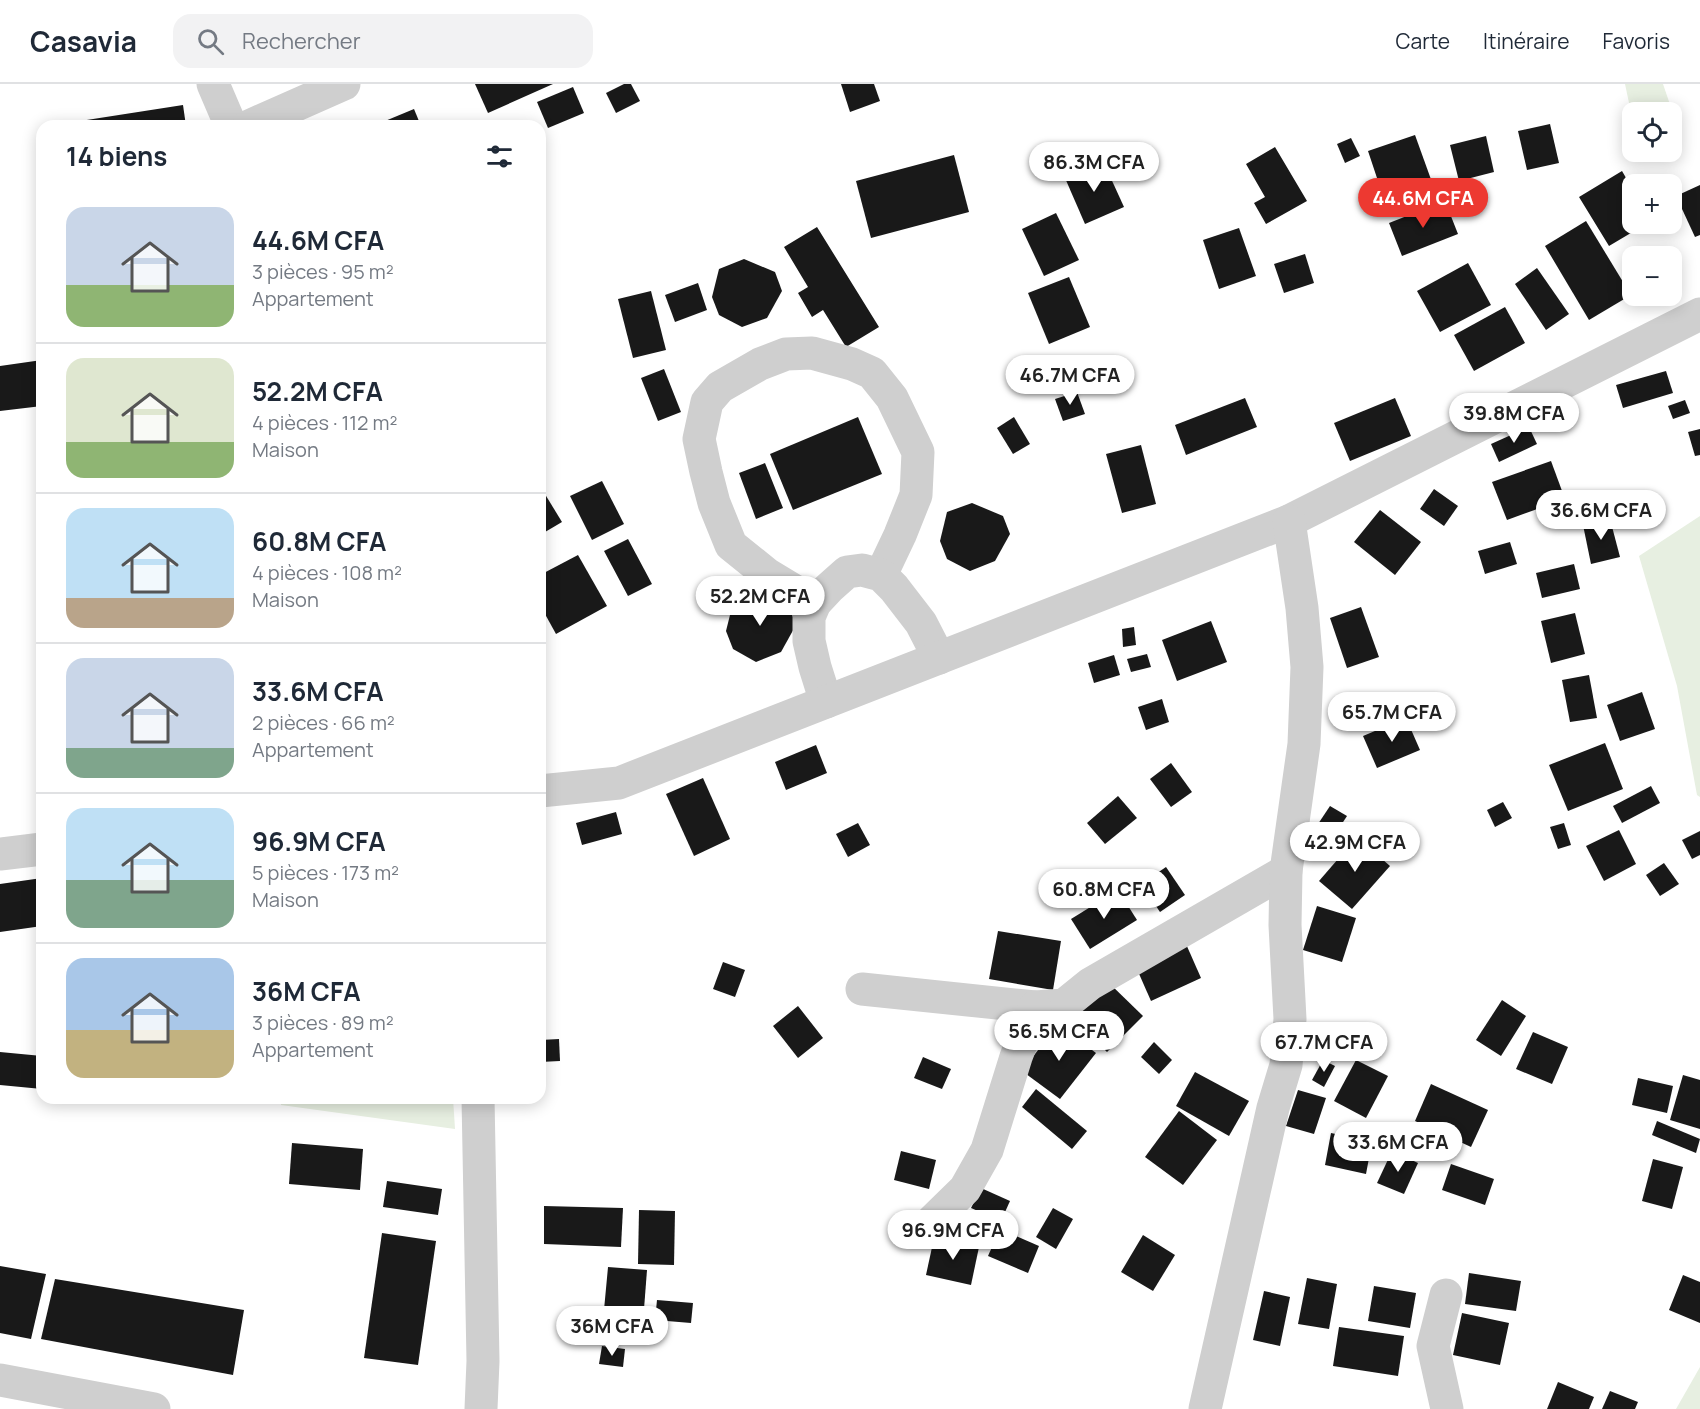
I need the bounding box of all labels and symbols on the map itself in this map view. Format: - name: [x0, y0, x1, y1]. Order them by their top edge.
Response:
- pin: 86.3M CFA: [1025, 142, 1163, 193]
- pin: 44.6M CFA: [1354, 178, 1492, 229]
- pin: 46.7M CFA: [1001, 355, 1139, 406]
- pin: 39.8M CFA: [1445, 393, 1583, 444]
- pin: 36.6M CFA: [1532, 490, 1670, 541]
- pin: 52.2M CFA: [691, 576, 829, 627]
- pin: 65.7M CFA: [1323, 692, 1461, 743]
- pin: 42.9M CFA: [1286, 822, 1424, 873]
- pin: 60.8M CFA: [1035, 869, 1173, 920]
- pin: 56.5M CFA: [990, 1011, 1128, 1062]
- pin: 67.7M CFA: [1255, 1022, 1393, 1073]
- pin: 33.6M CFA: [1329, 1122, 1467, 1173]
- pin: 96.9M CFA: [884, 1210, 1022, 1261]
- pin: 36M CFA: [557, 1306, 667, 1357]

